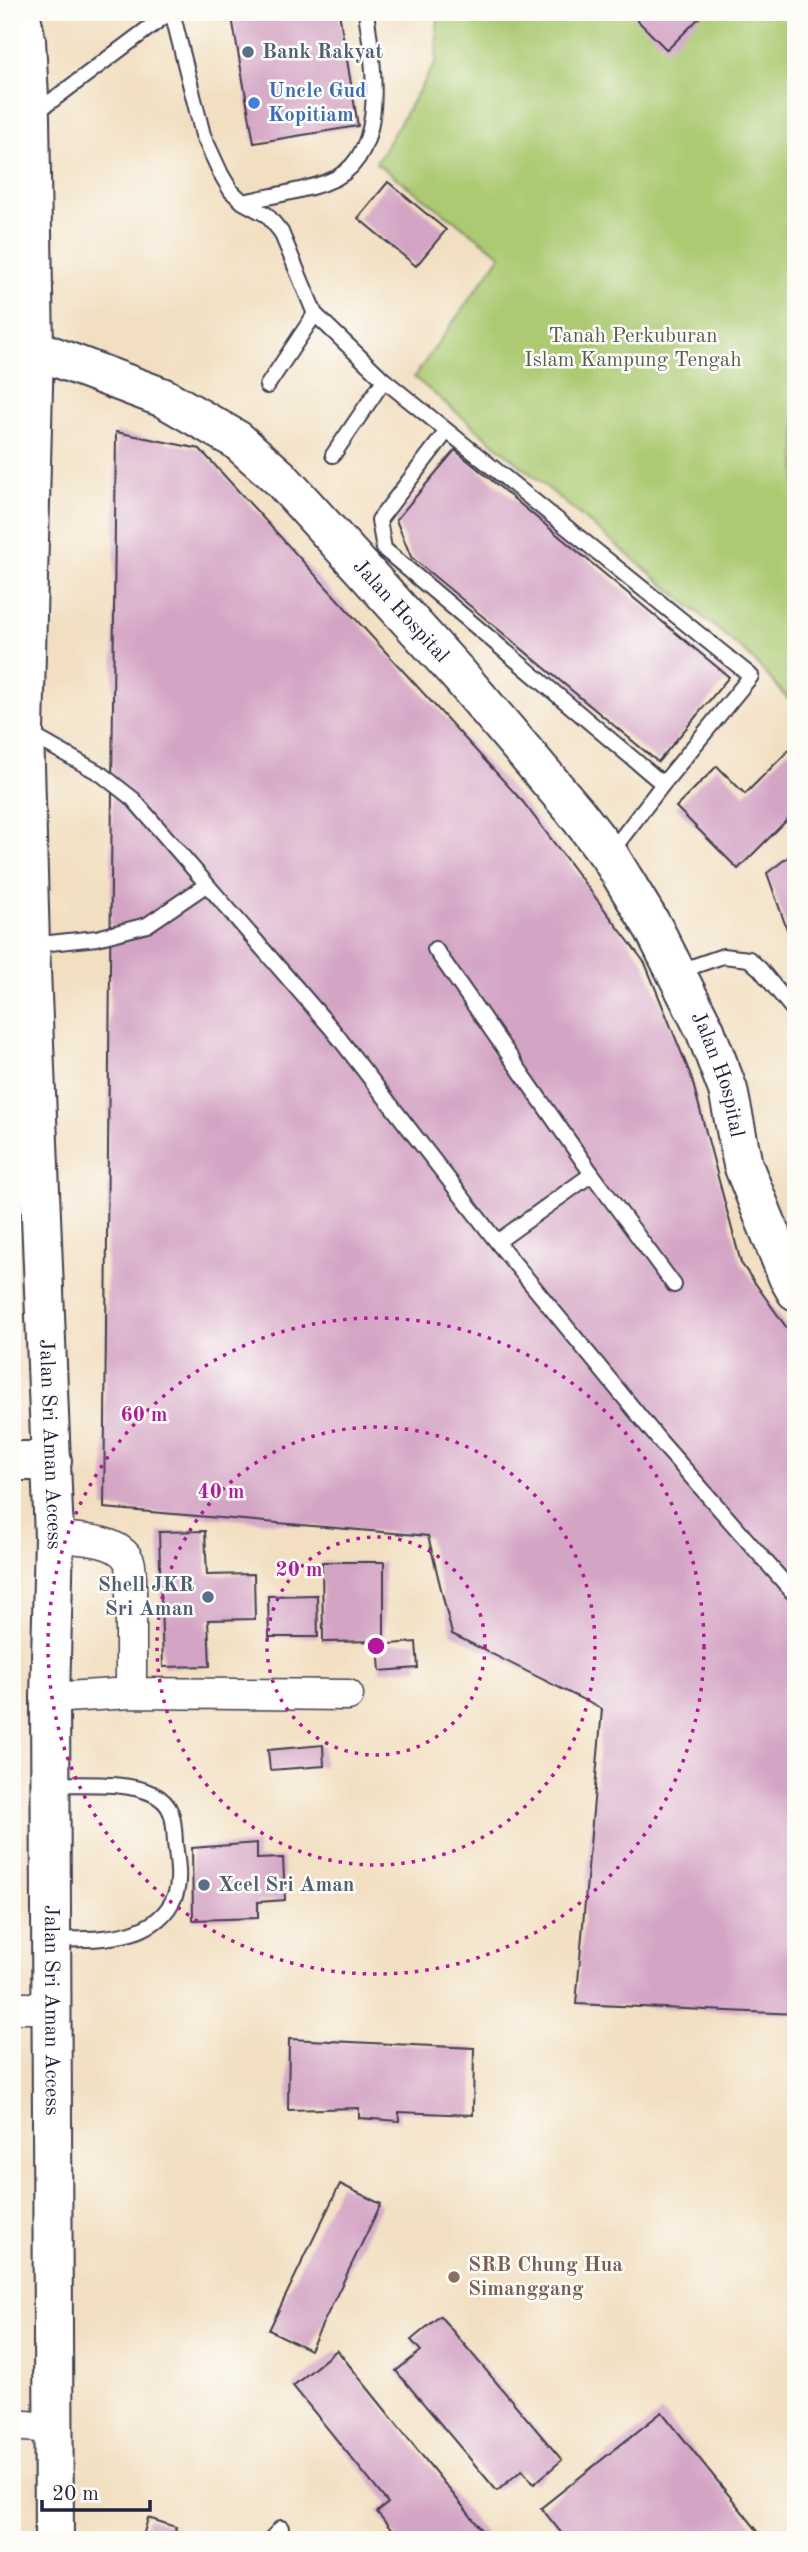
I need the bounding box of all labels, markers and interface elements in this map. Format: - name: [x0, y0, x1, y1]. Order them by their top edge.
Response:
- place label: Bank Rakyat: [262, 42, 384, 63]
- marker: Bank Rakyat: [240, 44, 256, 60]
- place label: Uncle Gud Kopitiam: [268, 81, 366, 126]
- marker: Uncle Gud Kopitiam: [246, 95, 262, 111]
- park label: Tanah Perkuburan Islam Kampung Tengah: [524, 326, 742, 371]
- street label: Jalan Hospital: [349, 555, 453, 667]
- street label: Jalan Hospital: [687, 1008, 748, 1139]
- street label: Jalan Sri Aman Access: [35, 1339, 65, 1550]
- text: 60 m: [120, 1405, 168, 1426]
- text: 40 m: [197, 1482, 245, 1503]
- text: 20 m: [275, 1560, 323, 1581]
- place label: Shell JKR Sri Aman: [98, 1575, 194, 1620]
- marker: Shell JKR Sri Aman: [200, 1589, 216, 1605]
- centre of rings: [364, 1634, 388, 1658]
- place label: Xcel Sri Aman: [218, 1875, 355, 1896]
- marker: Xcel Sri Aman: [196, 1877, 212, 1893]
- street label: Jalan Sri Aman Access: [40, 1905, 62, 2116]
- place label: SRB Chung Hua Simanggang: [468, 2255, 623, 2300]
- marker: SRB Chung Hua Simanggang: [446, 2269, 462, 2285]
- scale bar: [42, 2468, 150, 2512]
- text: 20 m: [52, 2484, 99, 2505]

